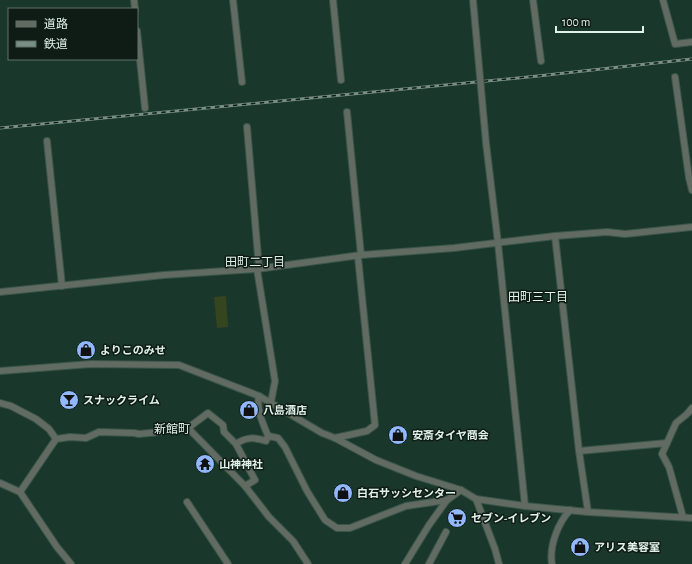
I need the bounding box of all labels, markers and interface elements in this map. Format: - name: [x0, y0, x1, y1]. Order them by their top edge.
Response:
- legend: [8, 8, 138, 60]
- scale bar: [556, 8, 643, 34]
- text: 100 m: [562, 16, 590, 28]
- text: 道路: [44, 17, 68, 30]
- text: 鉄道: [44, 37, 68, 50]
- district label: 田町二丁目: [225, 256, 285, 268]
- district label: 田町三丁目: [508, 291, 568, 303]
- shop icon: よりこのみせ: [75, 339, 97, 361]
- place label: よりこのみせ: [100, 344, 166, 356]
- bar icon: スナックライム: [58, 389, 80, 411]
- place label: スナックライム: [83, 395, 160, 406]
- shop icon: 八島酒店: [238, 399, 260, 421]
- place label: 八島酒店: [263, 404, 307, 416]
- district label: 新館町: [154, 423, 190, 435]
- shop icon: 安斎タイヤ商会: [387, 424, 409, 446]
- place label: 安斎タイヤ商会: [412, 430, 489, 441]
- temple icon: 山神神社: [194, 453, 216, 475]
- place label: 山神神社: [219, 458, 263, 470]
- shop icon: 白石サッシセンター: [332, 482, 354, 504]
- place label: 白石サッシセンター: [357, 487, 456, 499]
- supermarket icon: セブン-イレブン: [446, 507, 468, 529]
- place label: セブン-イレブン: [471, 512, 551, 524]
- shop icon: アリス美容室: [569, 536, 591, 558]
- place label: アリス美容室: [594, 541, 660, 553]

